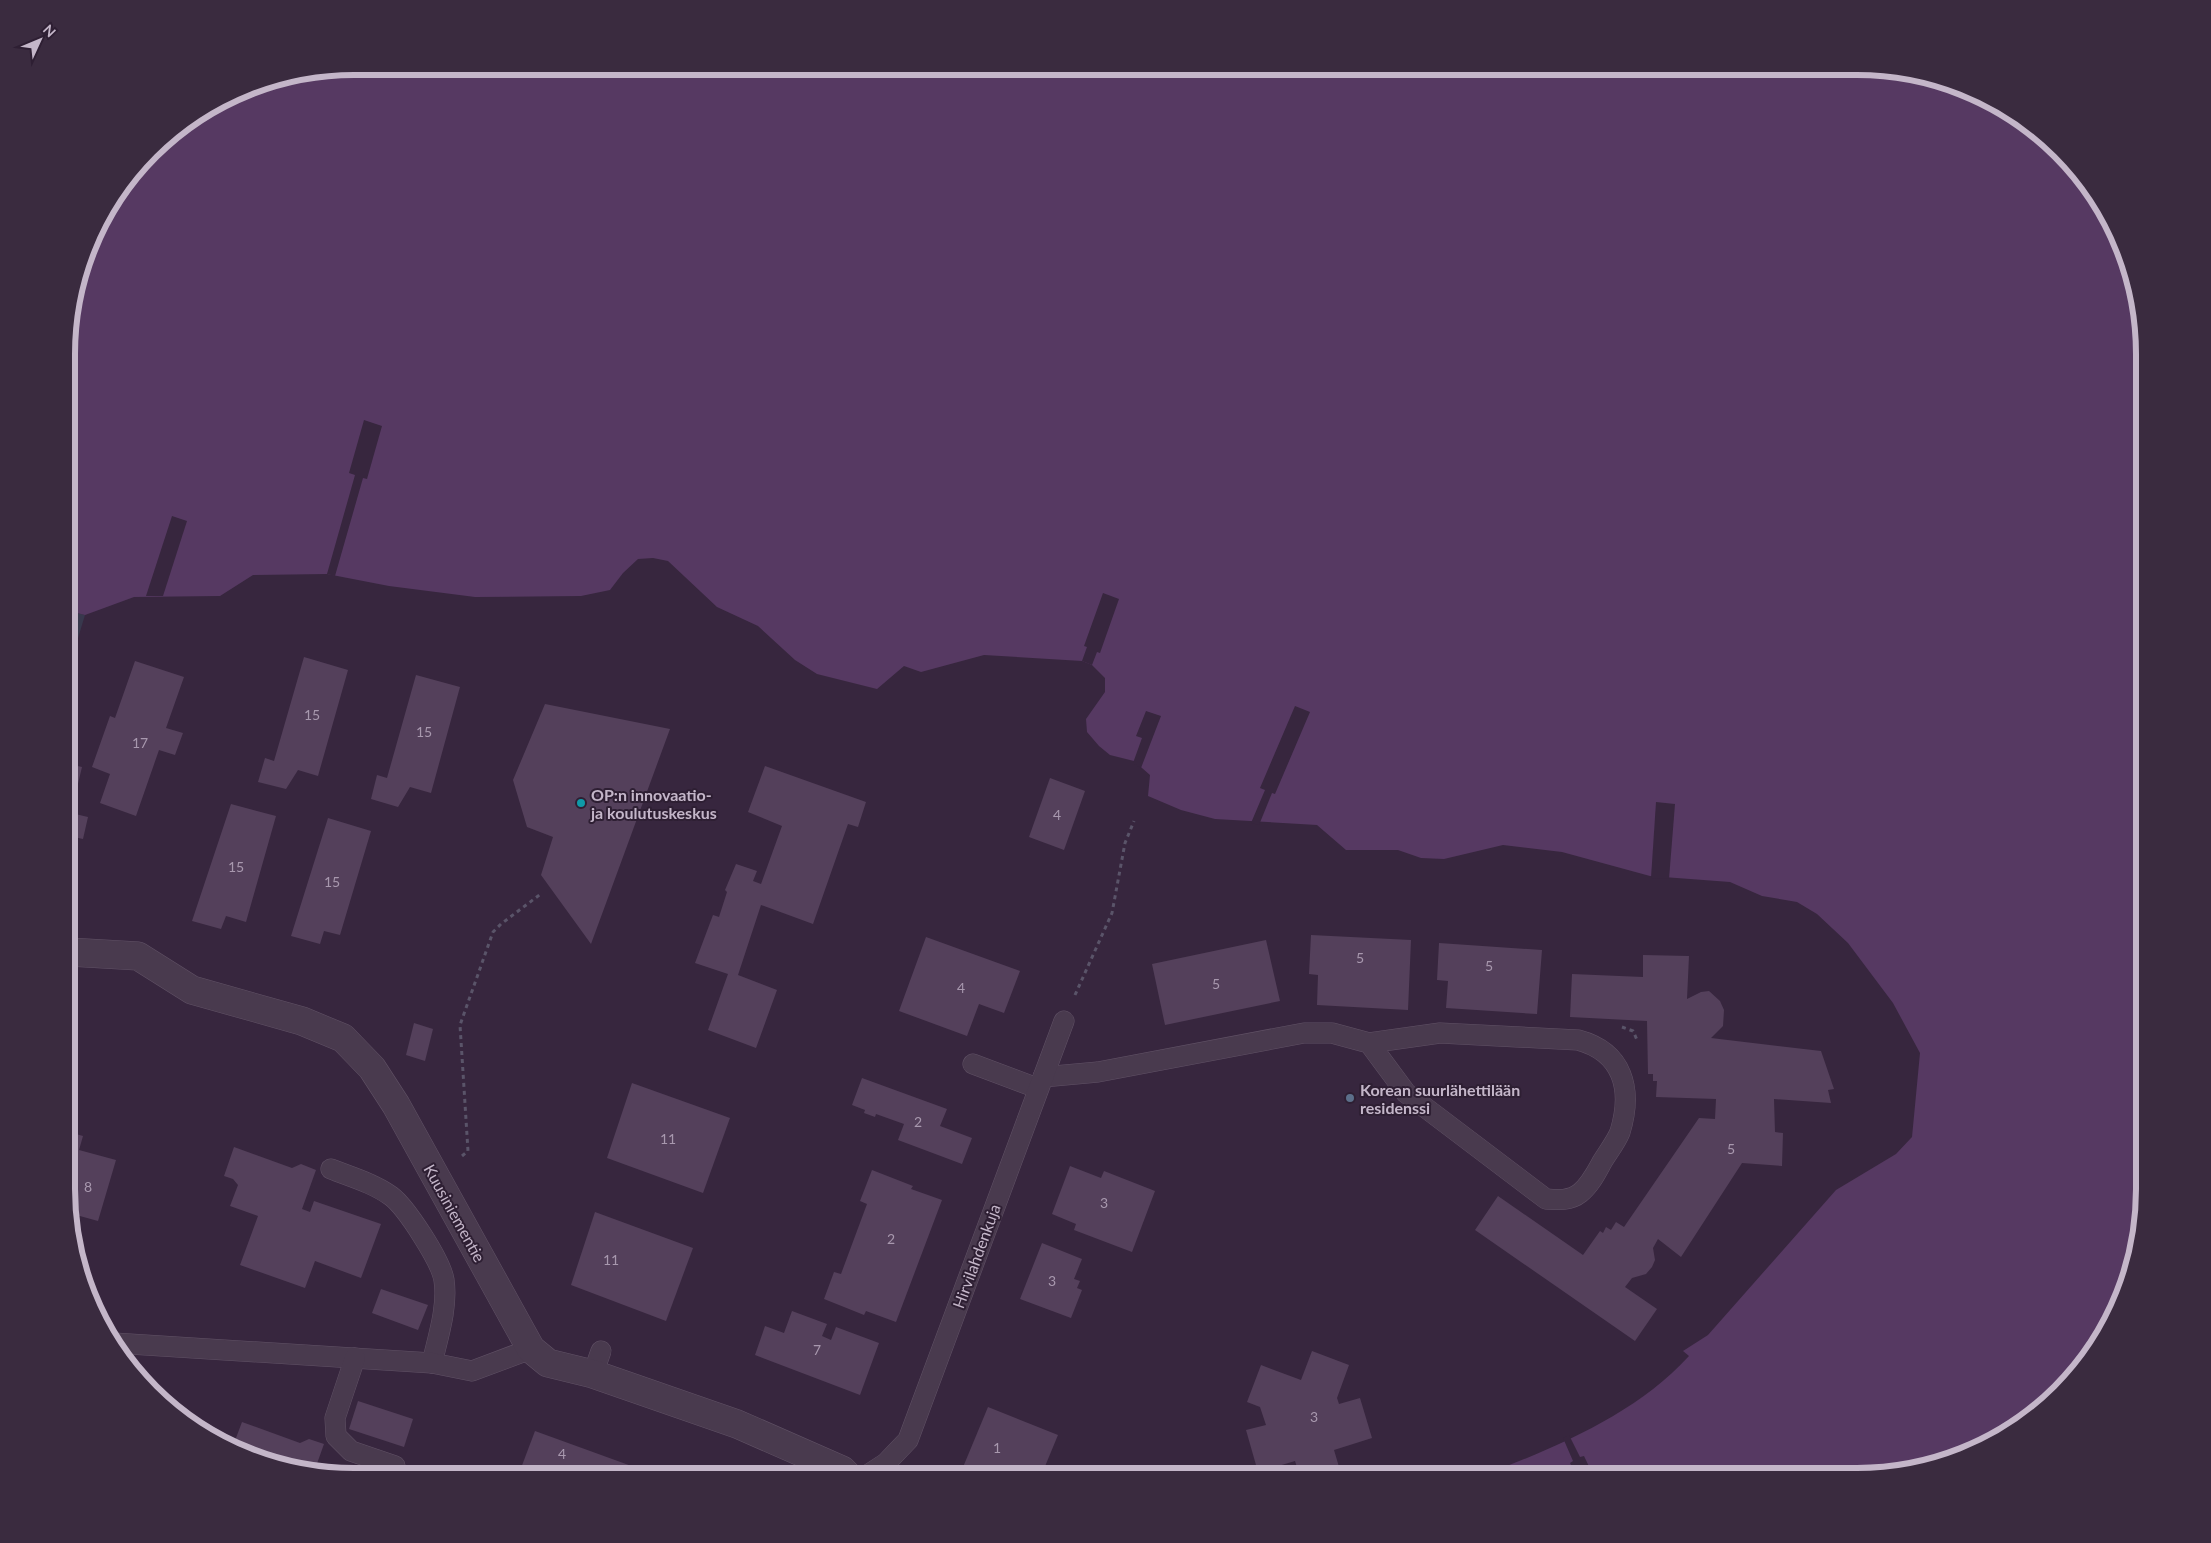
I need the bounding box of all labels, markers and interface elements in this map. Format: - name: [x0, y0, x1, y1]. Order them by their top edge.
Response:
- north arrow: [15, 15, 65, 65]
- text: N: [40, 21, 60, 40]
- house number: 15: [304, 706, 320, 723]
- house number: 15: [416, 723, 432, 740]
- house number: 17: [132, 734, 148, 751]
- place label: OP:n innovaatio- ja koulutuskeskus: [590, 785, 717, 822]
- marker: OP:n innovaatio- ja koulutuskeskus: [575, 797, 587, 809]
- house number: 4: [1053, 806, 1061, 823]
- house number: 15: [228, 858, 244, 875]
- house number: 15: [324, 873, 340, 890]
- house number: 5: [1356, 949, 1364, 966]
- house number: 5: [1485, 957, 1493, 974]
- house number: 5: [1212, 975, 1220, 992]
- house number: 4: [957, 979, 965, 996]
- place label: Korean suurlähettilään residenssi: [1360, 1080, 1520, 1117]
- marker: Korean suurlähettilään residenssi: [1344, 1092, 1356, 1104]
- house number: 2: [914, 1113, 922, 1130]
- house number: 11: [660, 1130, 676, 1147]
- house number: 5: [1727, 1140, 1735, 1157]
- street label: Kuusiniementie: [420, 1161, 490, 1265]
- house number: 8: [84, 1178, 92, 1195]
- house number: 3: [1100, 1194, 1108, 1211]
- street label: Hirvilahdenkuja: [948, 1201, 1004, 1311]
- house number: 2: [887, 1230, 895, 1247]
- house number: 11: [603, 1251, 619, 1268]
- house number: 3: [1048, 1272, 1056, 1289]
- house number: 7: [813, 1341, 821, 1358]
- house number: 3: [1310, 1408, 1318, 1425]
- house number: 1: [993, 1439, 1001, 1456]
- house number: 4: [558, 1445, 566, 1462]

